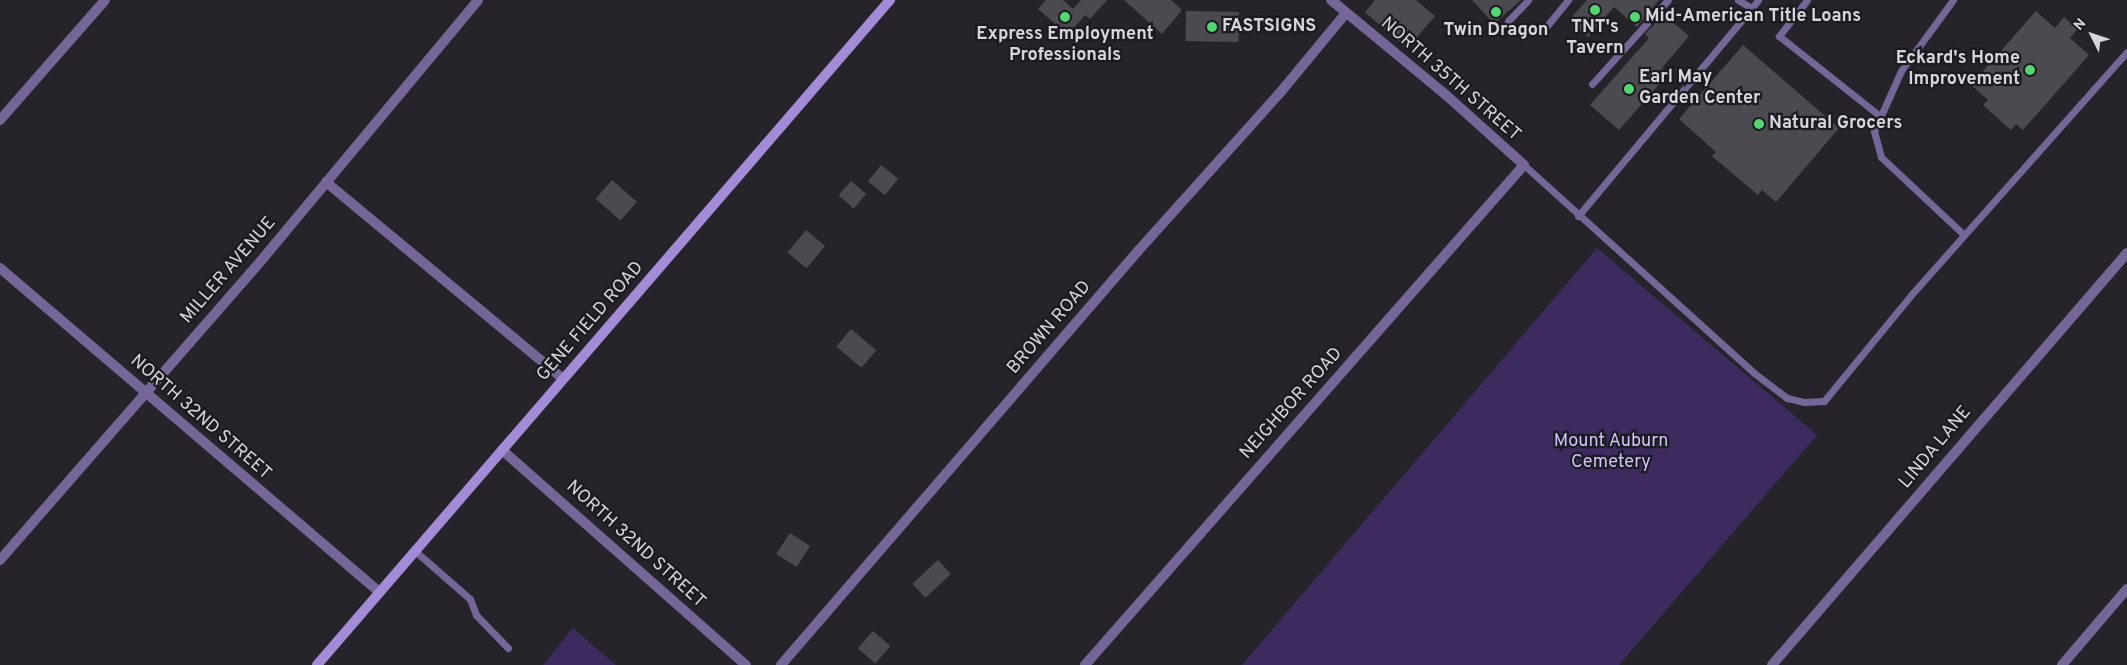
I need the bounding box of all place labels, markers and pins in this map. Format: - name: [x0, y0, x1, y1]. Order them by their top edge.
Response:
- marker: TNT's Tavern: [1589, 4, 1601, 16]
- marker: Twin Dragon: [1490, 6, 1502, 18]
- place label: Mid-American Title Loans: [1645, 6, 1861, 28]
- marker: Express Employment Professionals: [1059, 11, 1071, 23]
- marker: Mid-American Title Loans: [1629, 11, 1641, 23]
- place label: FASTSIGNS: [1222, 16, 1316, 38]
- place label: TNT's Tavern: [1566, 18, 1624, 60]
- place label: Twin Dragon: [1444, 20, 1548, 42]
- marker: FASTSIGNS: [1206, 21, 1218, 33]
- place label: Express Employment Professionals: [976, 25, 1154, 68]
- place label: Eckard's Home Improvement: [1896, 49, 2020, 92]
- marker: Eckard's Home Improvement: [2024, 64, 2036, 76]
- place label: Earl May Garden Center: [1639, 68, 1761, 110]
- marker: Earl May Garden Center: [1623, 83, 1635, 95]
- place label: Natural Grocers: [1769, 113, 1902, 135]
- marker: Natural Grocers: [1753, 118, 1765, 130]

